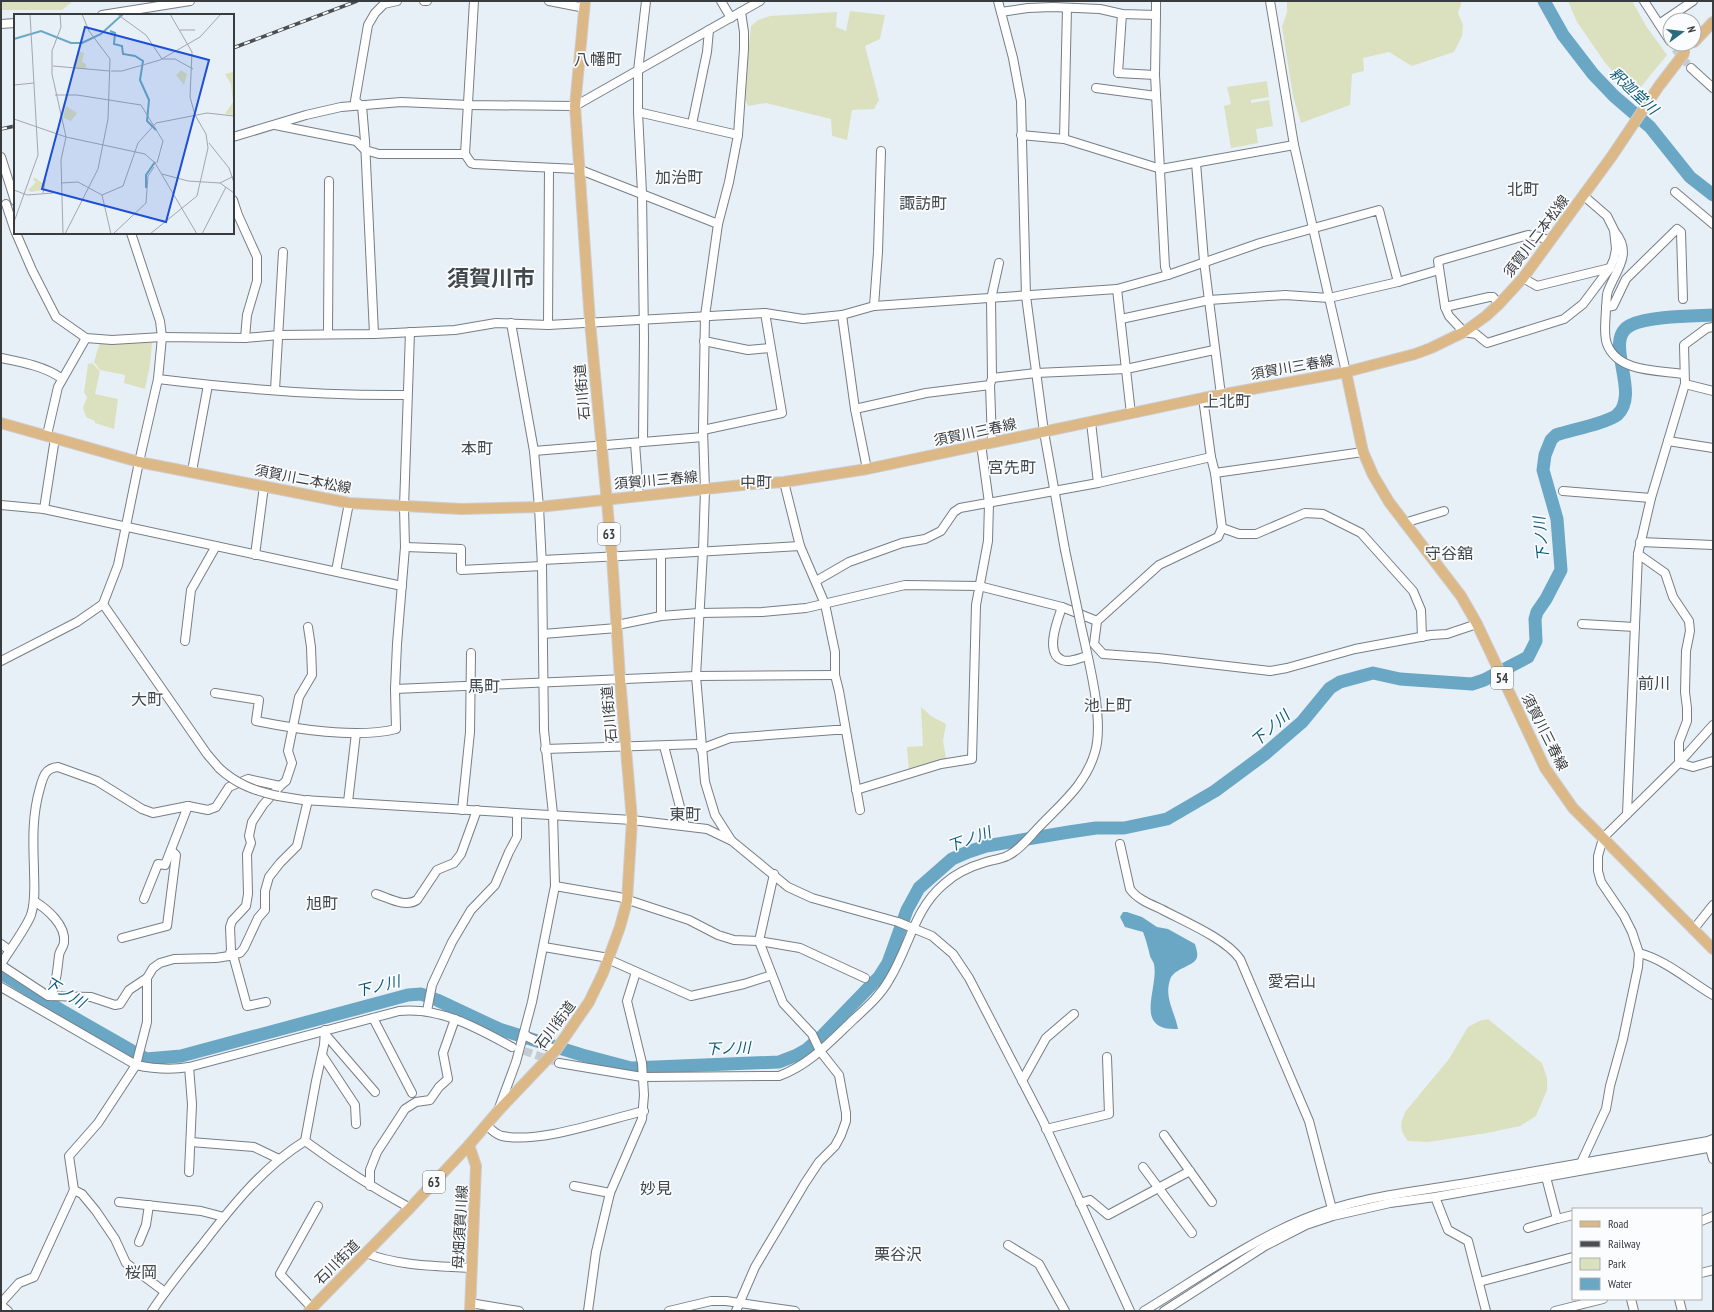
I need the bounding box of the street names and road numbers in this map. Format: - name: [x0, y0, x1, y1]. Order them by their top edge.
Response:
- street label: 須賀川二本松線: [1499, 191, 1573, 281]
- street label: 須賀川三春線: [1249, 351, 1335, 383]
- street label: 石川街道: [571, 363, 593, 421]
- street label: 須賀川三春線: [932, 414, 1018, 450]
- street label: 須賀川二本松線: [253, 461, 353, 497]
- street label: 須賀川三春線: [613, 467, 699, 493]
- road number: 63: [598, 523, 620, 545]
- road number: 54: [1491, 667, 1513, 689]
- street label: 石川街道: [598, 685, 620, 743]
- street label: 須賀川三春線: [1518, 690, 1572, 774]
- street label: 石川街道: [531, 997, 579, 1053]
- road number: 63: [423, 1171, 445, 1193]
- street label: 母畑須賀川線: [449, 1185, 471, 1269]
- street label: 石川街道: [311, 1236, 363, 1288]

